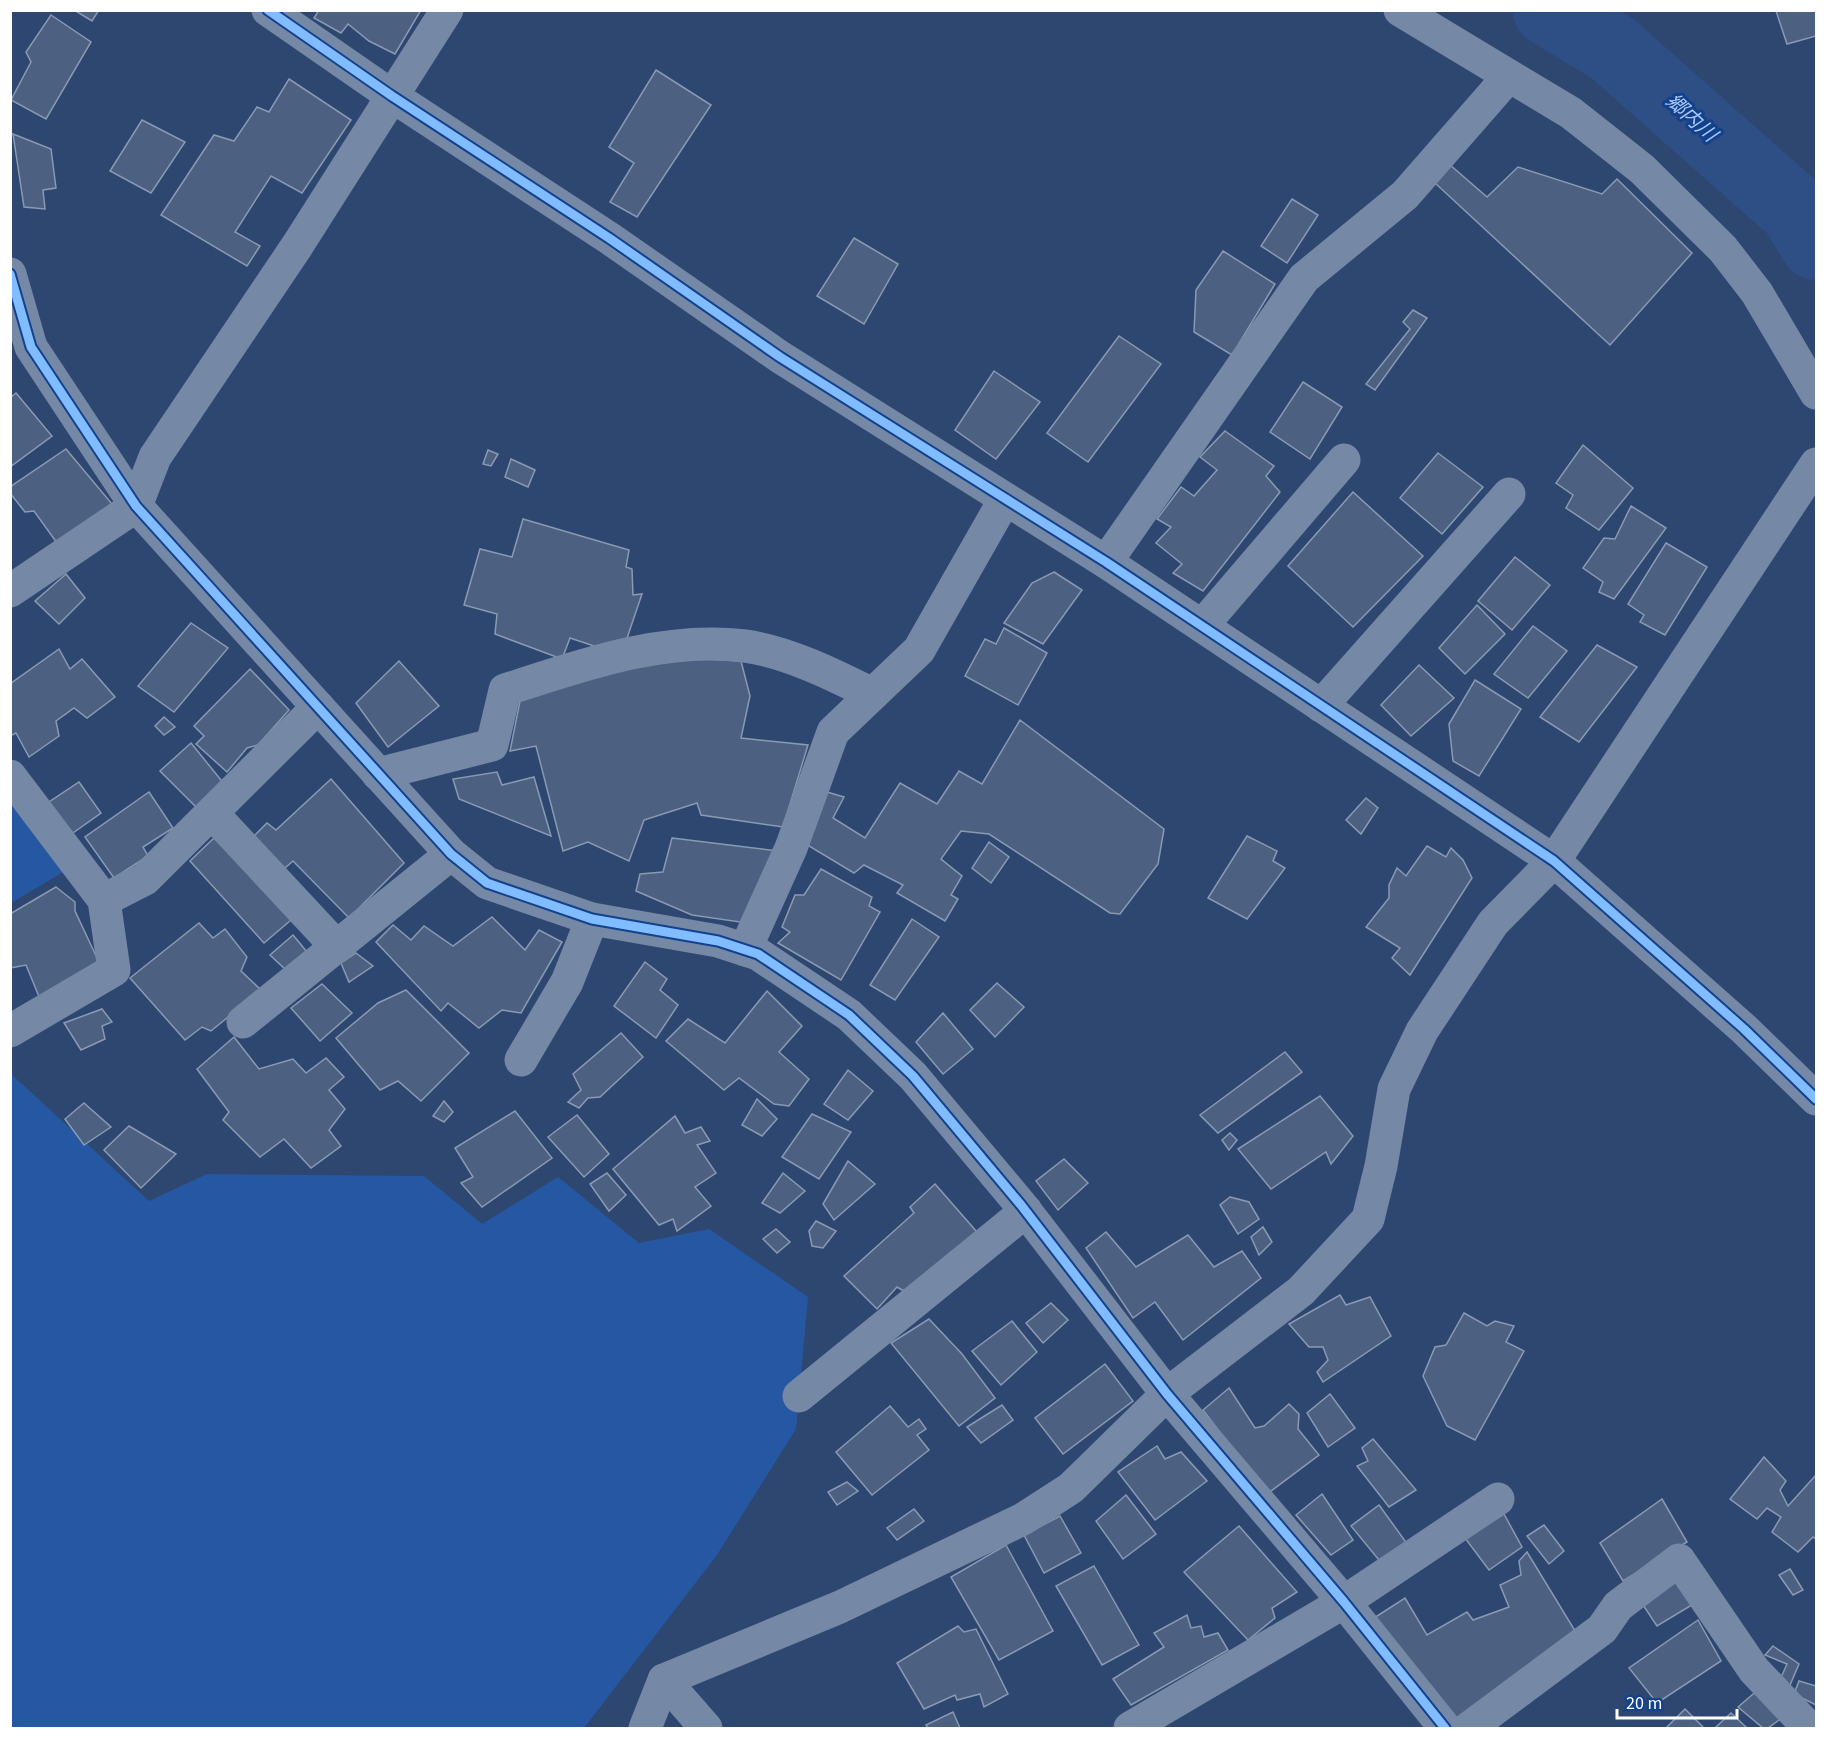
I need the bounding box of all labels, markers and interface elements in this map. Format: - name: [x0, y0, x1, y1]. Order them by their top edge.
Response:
- water label: 郷内川: [1659, 88, 1724, 150]
- scale bar: [1617, 1682, 1737, 1720]
- text: 20 m: [1626, 1691, 1662, 1716]

